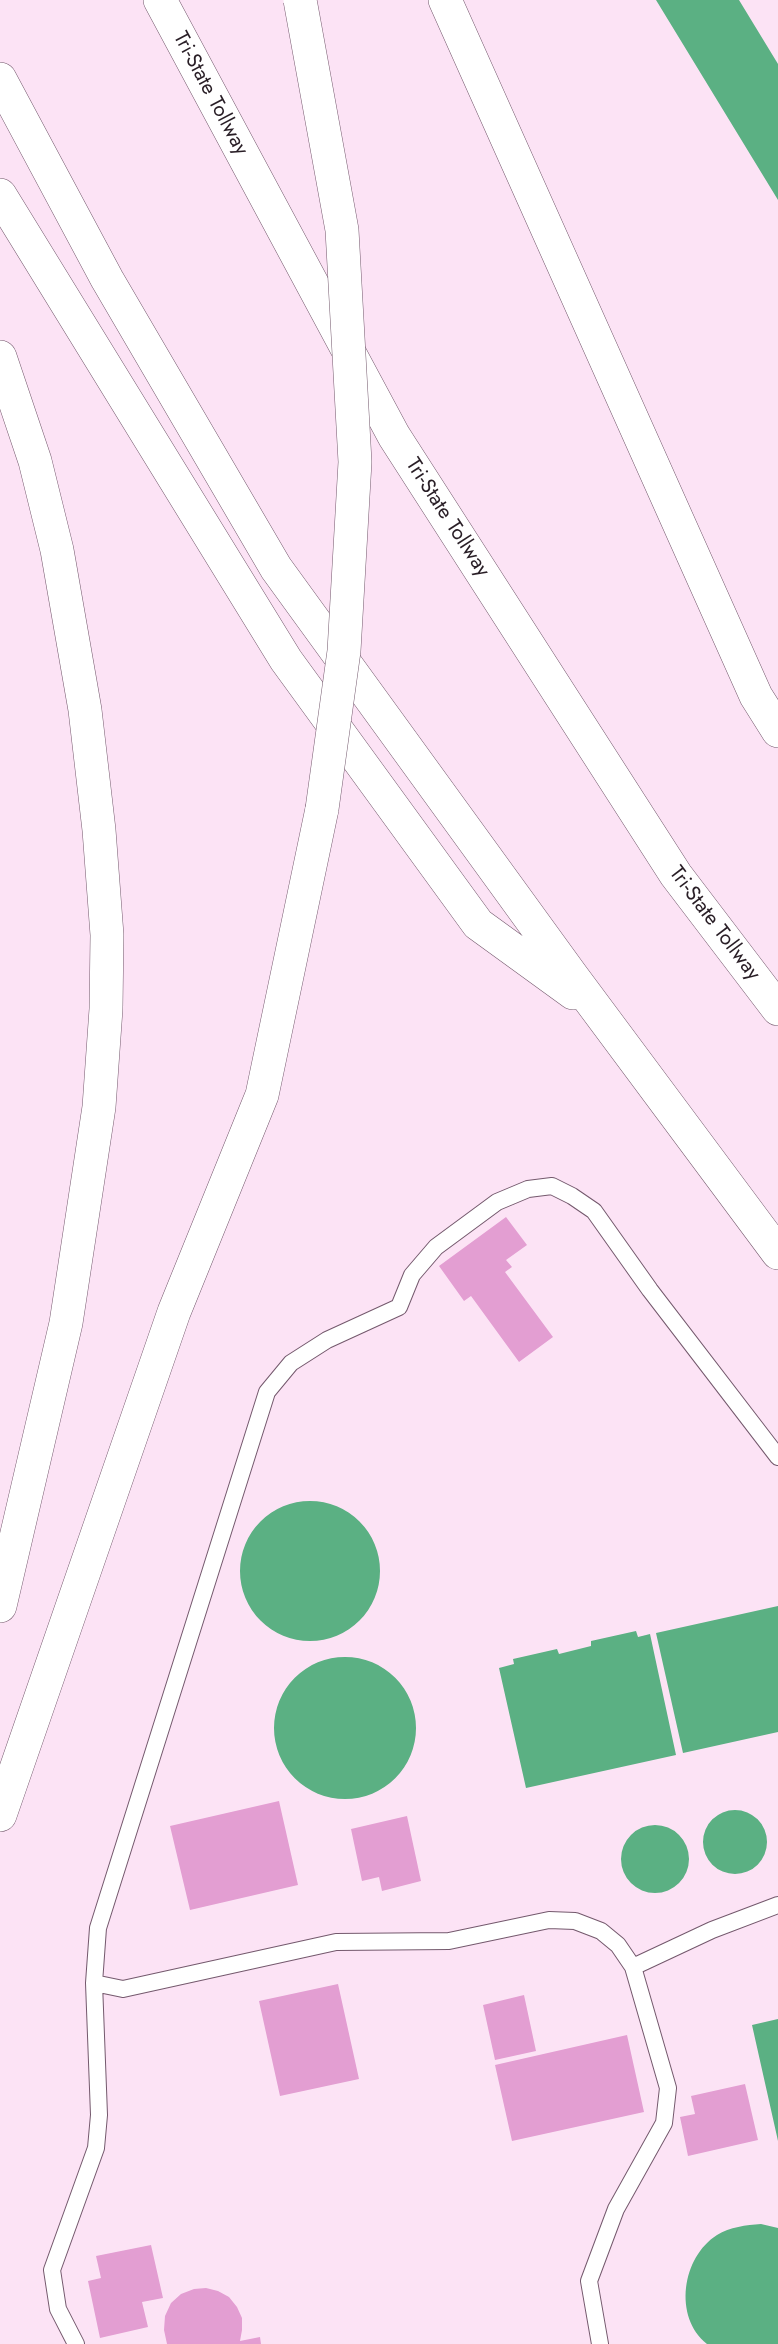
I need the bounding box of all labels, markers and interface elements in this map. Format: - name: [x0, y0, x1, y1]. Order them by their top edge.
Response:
- street label: Tri-State Tollway: [167, 28, 253, 160]
- street label: Tri-State Tollway: [399, 454, 495, 582]
- street label: Tri-State Tollway: [663, 862, 765, 986]

